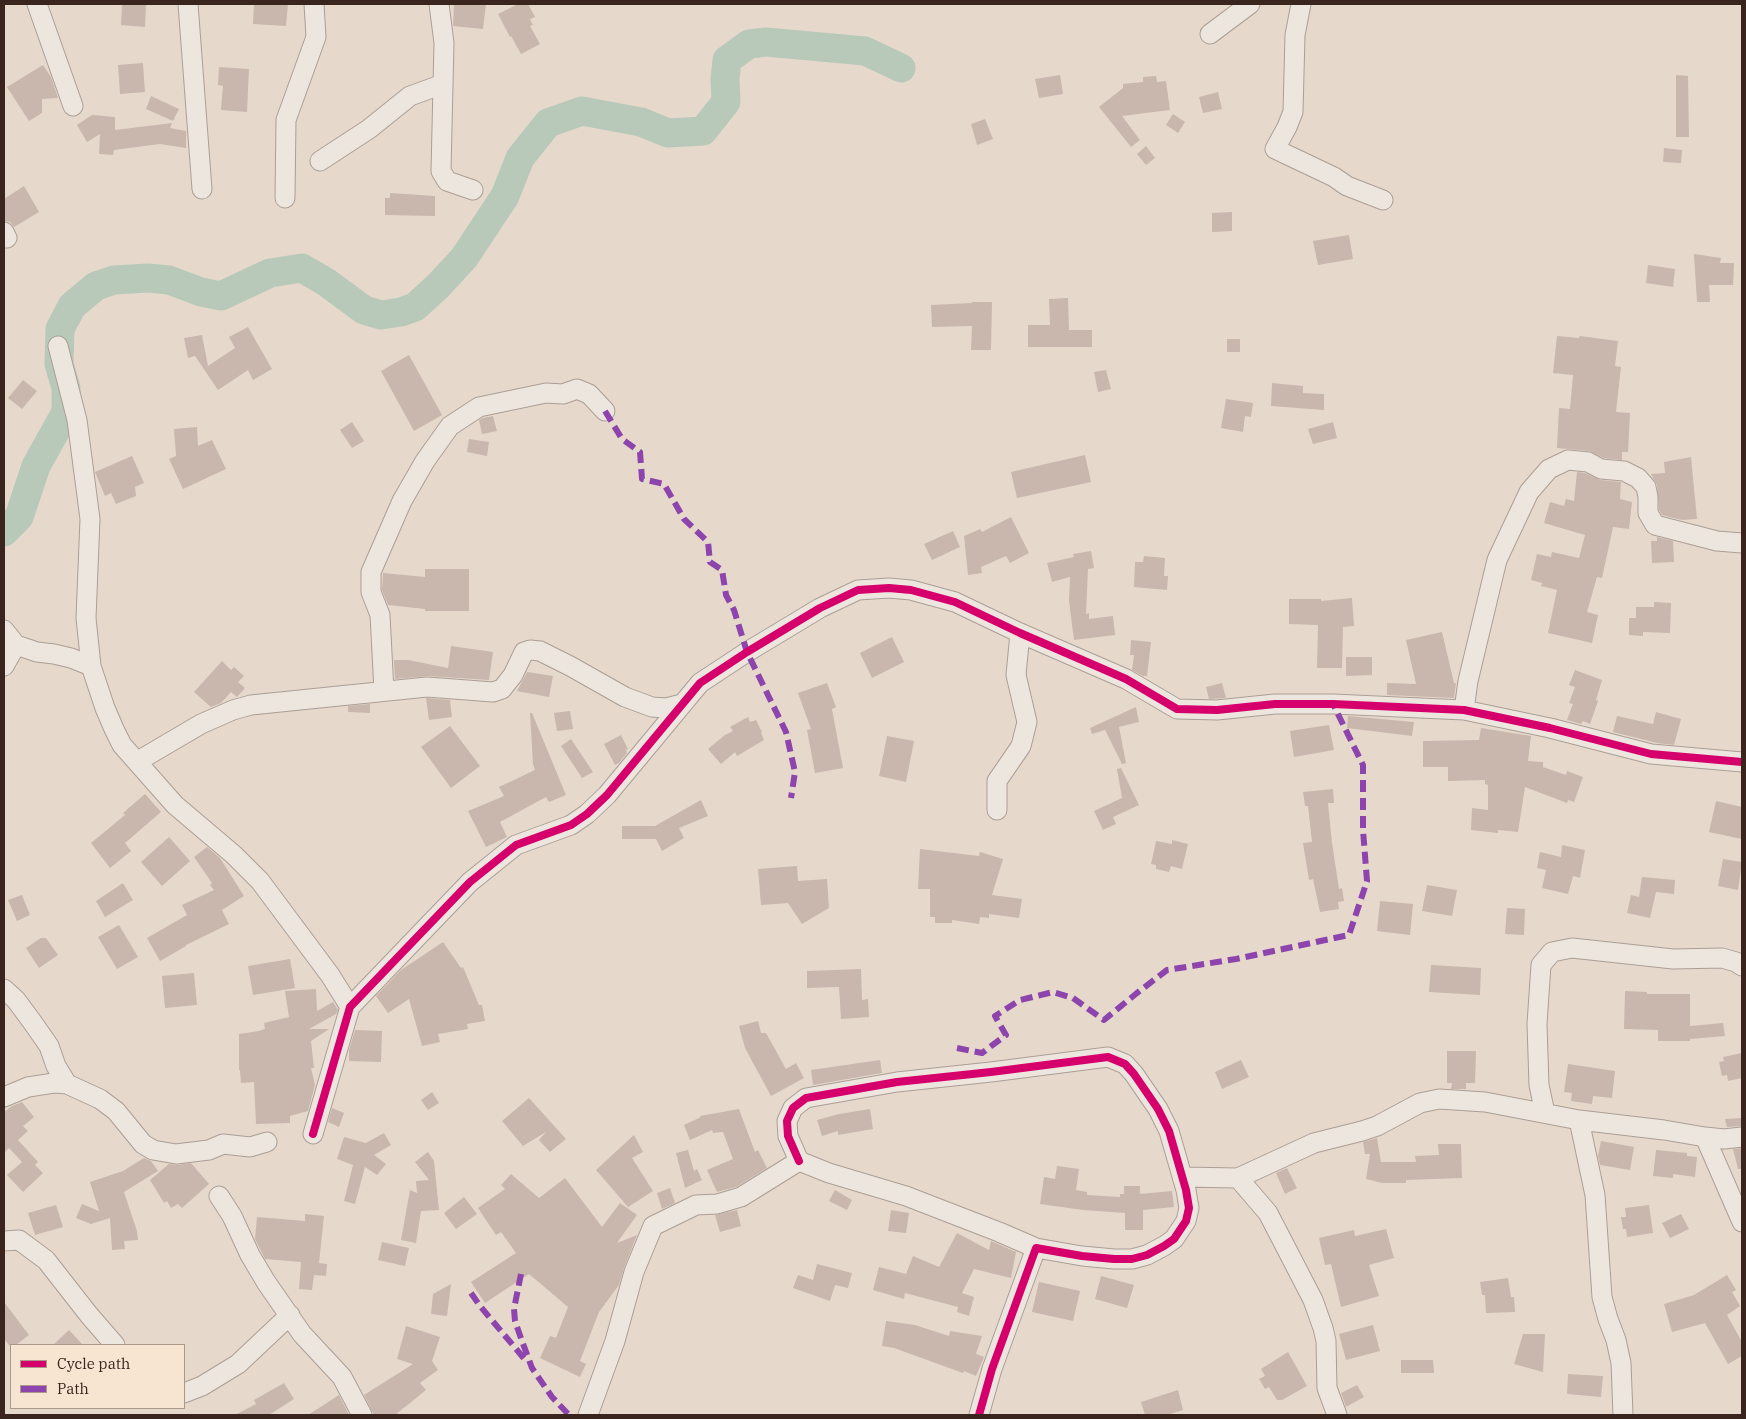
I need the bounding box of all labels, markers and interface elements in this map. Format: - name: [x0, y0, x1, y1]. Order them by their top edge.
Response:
- legend: [10, 1344, 185, 1409]
- text: Cycle path: [57, 1354, 130, 1373]
- text: Path: [57, 1379, 89, 1398]

